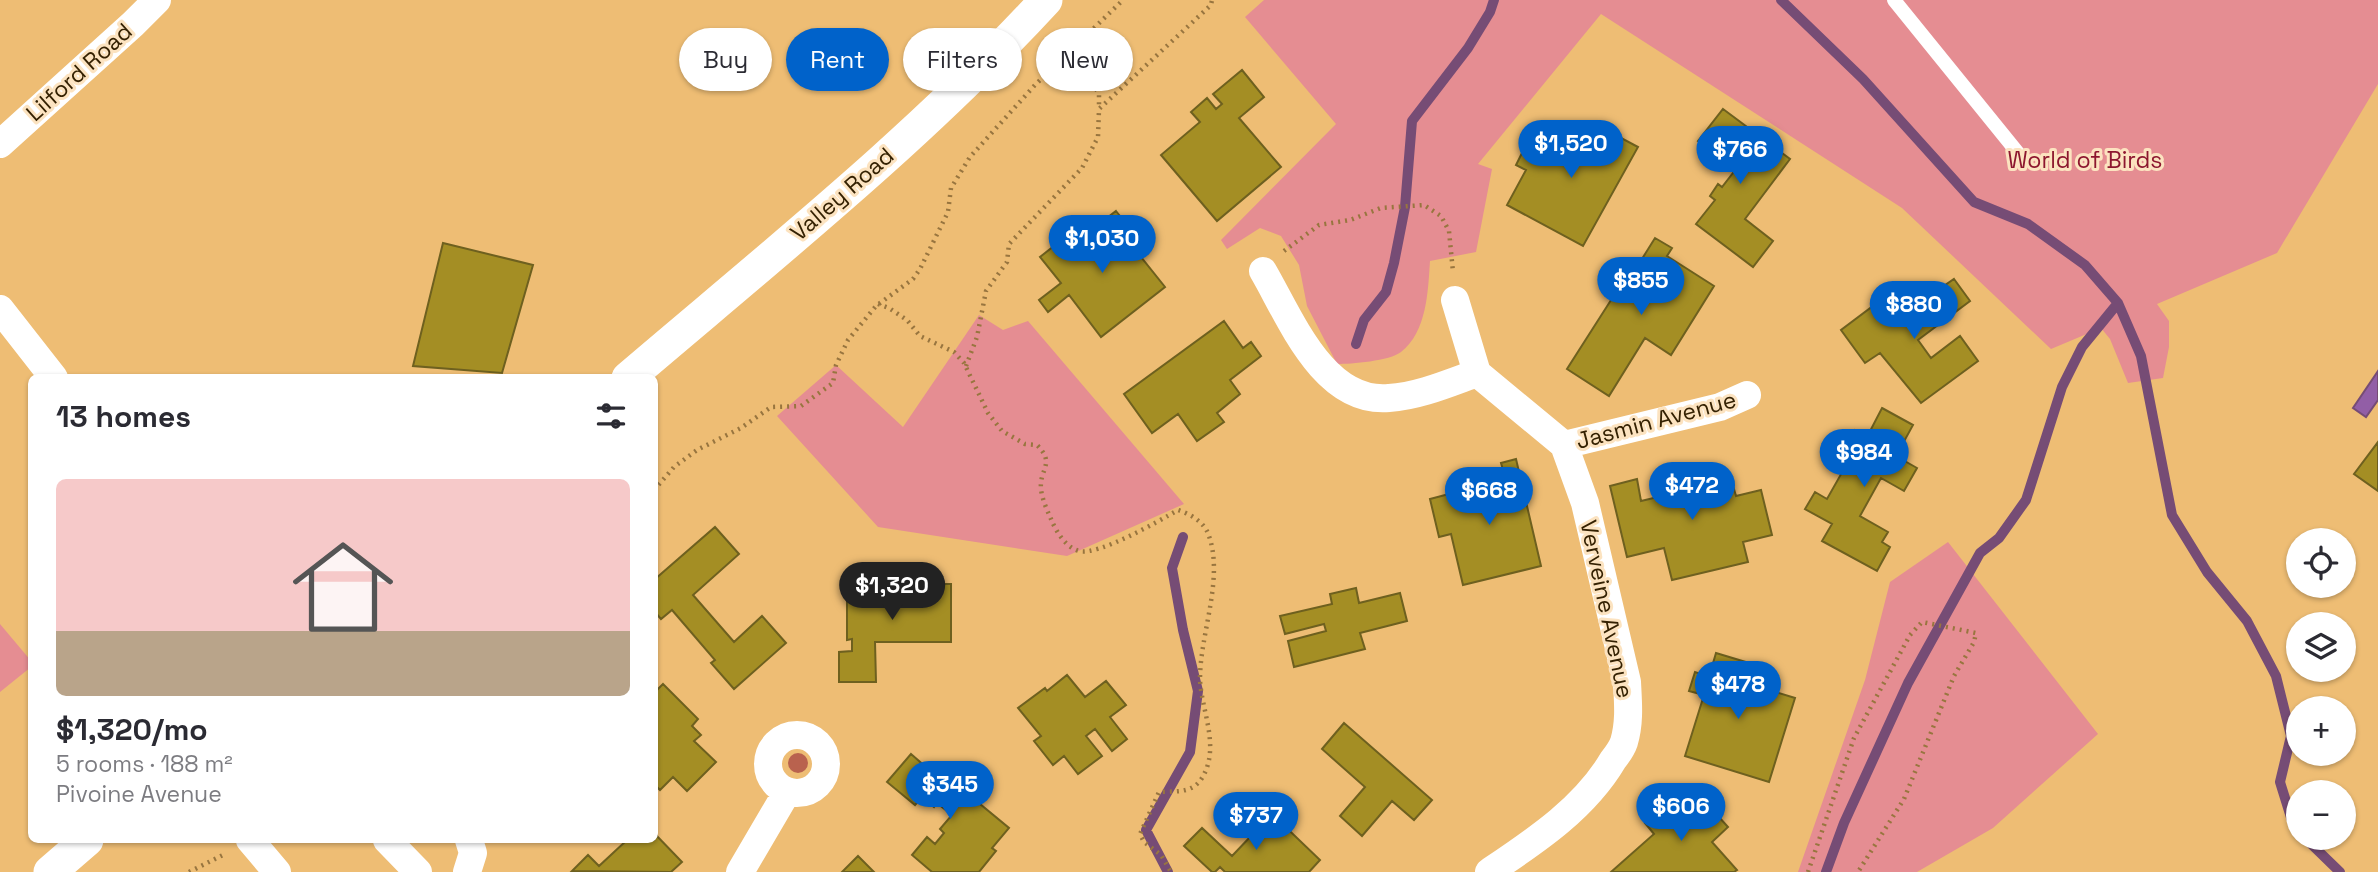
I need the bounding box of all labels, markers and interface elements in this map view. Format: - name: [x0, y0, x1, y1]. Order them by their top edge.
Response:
- street label: Lilford Road: [20, 16, 138, 128]
- chip: Buy: [679, 28, 772, 91]
- chip: Rent: [786, 28, 889, 91]
- chip: Filters: [903, 28, 1022, 91]
- chip: New: [1036, 28, 1133, 91]
- pin: $1,520: [1514, 120, 1628, 180]
- pin: $766: [1699, 127, 1781, 186]
- text: $1,520: [1534, 128, 1608, 158]
- text: $766: [1712, 134, 1768, 164]
- street label: Valley Road: [784, 141, 900, 247]
- park label: World of Birds: [2008, 145, 2162, 175]
- pin: $1,030: [1045, 216, 1159, 275]
- text: $1,030: [1065, 223, 1139, 253]
- pin: $855: [1600, 258, 1682, 317]
- text: $855: [1613, 265, 1669, 295]
- pin: $880: [1873, 282, 1955, 341]
- text: $880: [1886, 289, 1942, 319]
- street label: Jasmin Avenue: [1573, 384, 1739, 456]
- text: 13 homes: [56, 397, 191, 436]
- icon: filters: [592, 397, 630, 435]
- pin: $984: [1823, 430, 1905, 489]
- text: $984: [1836, 437, 1892, 467]
- pin: $472: [1651, 462, 1733, 522]
- pin: $668: [1448, 468, 1530, 527]
- text: $472: [1665, 470, 1719, 500]
- text: $668: [1461, 475, 1517, 505]
- street label: Verveine Avenue: [1573, 517, 1641, 701]
- icon: home: [280, 524, 406, 650]
- map controls: [2286, 528, 2356, 850]
- button: locate: [2286, 528, 2356, 598]
- pin: $1,320: [835, 562, 949, 622]
- text: $1,320: [855, 570, 929, 600]
- button: layers: [2286, 612, 2356, 682]
- pin: $478: [1697, 662, 1779, 721]
- text: $478: [1711, 669, 1765, 699]
- button: +: [2286, 696, 2356, 766]
- text: $1,320/mo: [56, 710, 208, 749]
- text: 5 rooms · 188 m²: [56, 749, 233, 779]
- pin: $345: [909, 762, 991, 821]
- text: $345: [922, 769, 978, 799]
- text: Pivoine Avenue: [56, 779, 222, 809]
- button: −: [2286, 780, 2356, 850]
- pin: $606: [1640, 784, 1722, 843]
- text: $606: [1652, 791, 1710, 821]
- pin: $737: [1215, 792, 1297, 852]
- text: $737: [1229, 800, 1283, 830]

